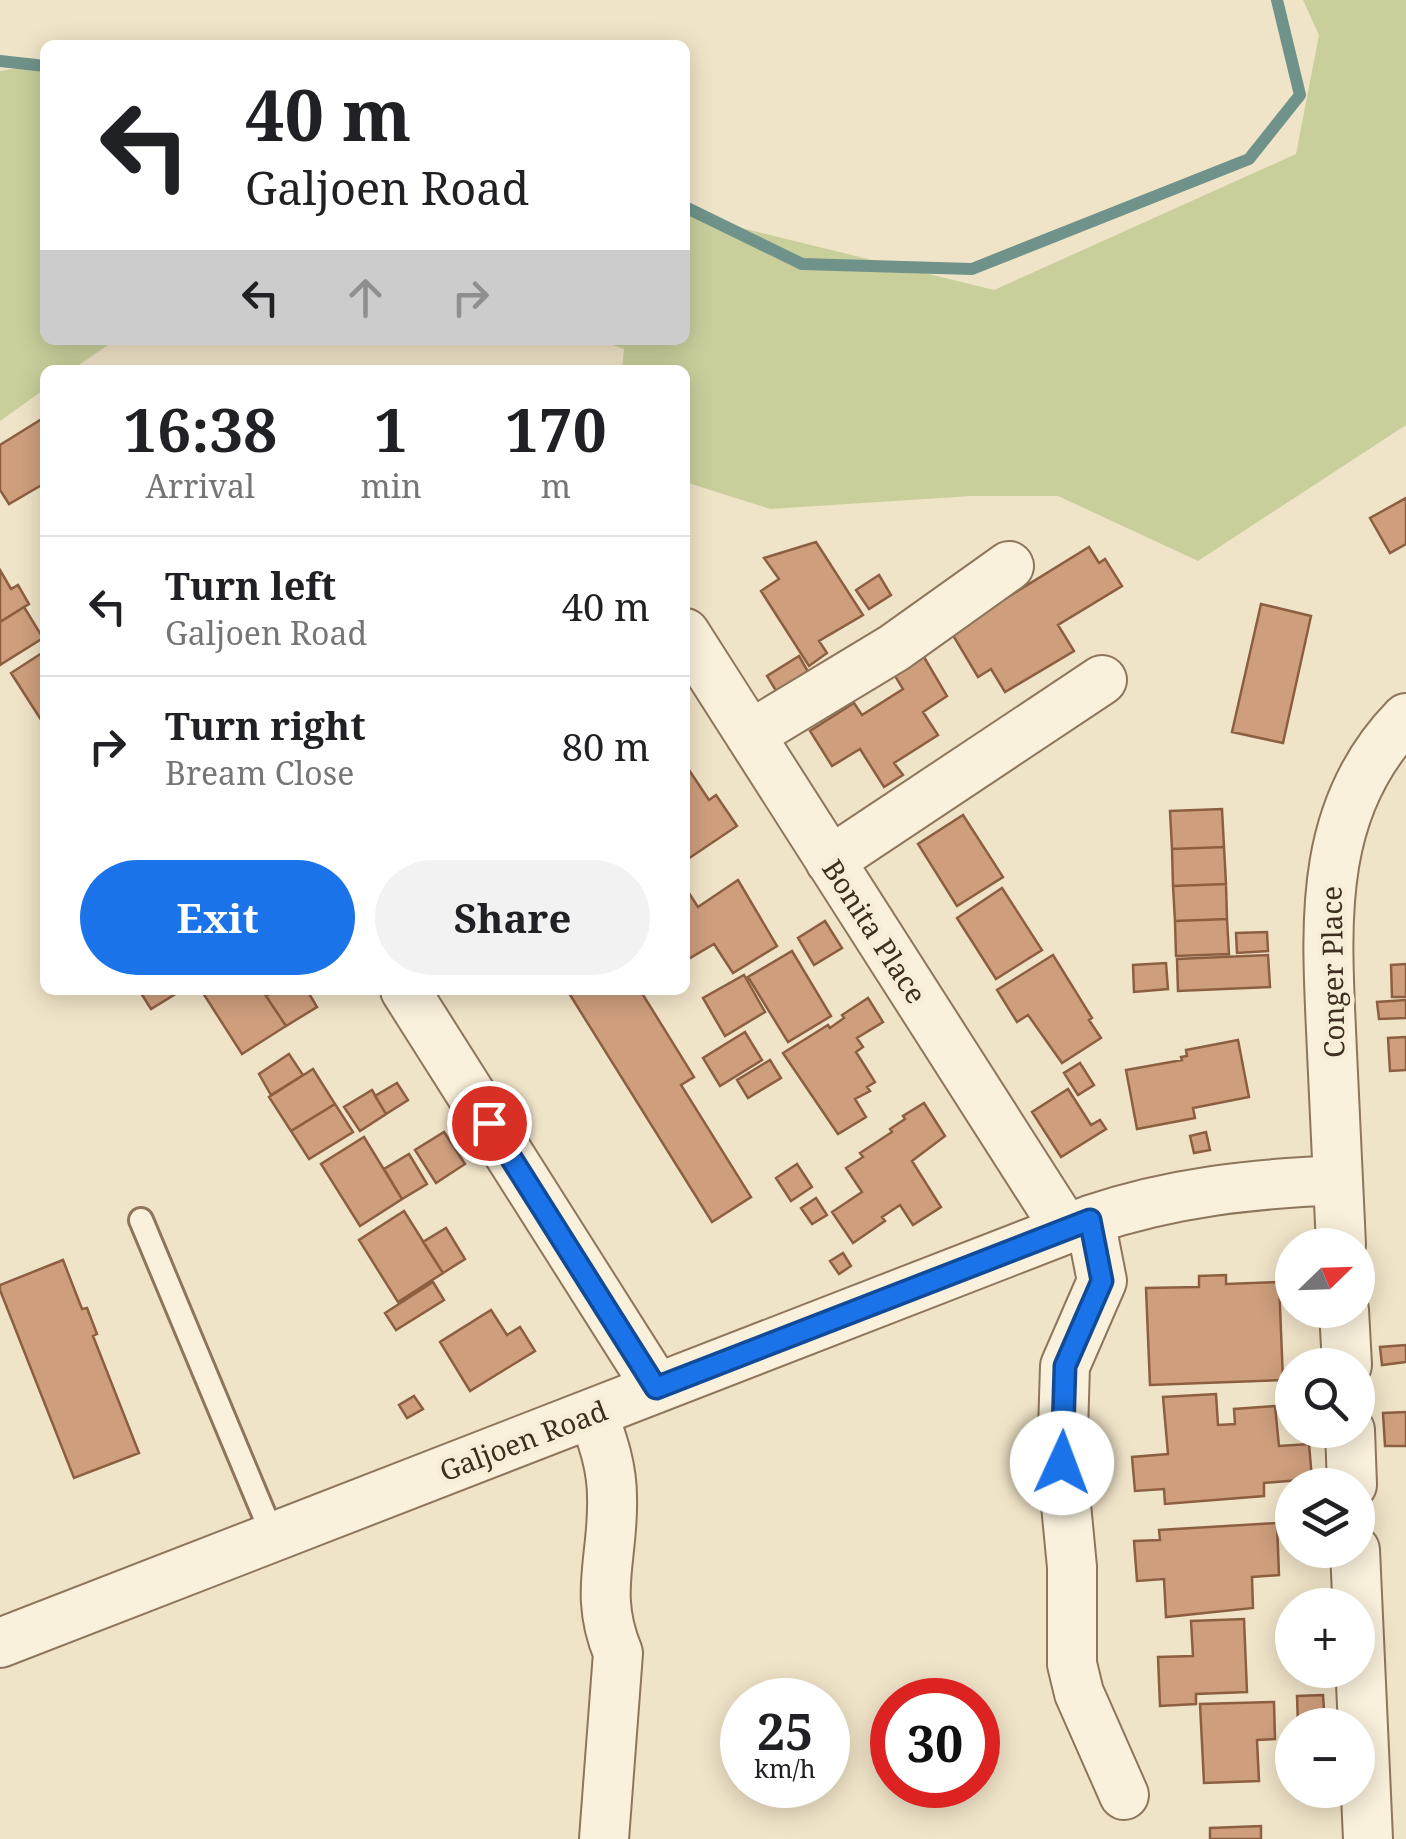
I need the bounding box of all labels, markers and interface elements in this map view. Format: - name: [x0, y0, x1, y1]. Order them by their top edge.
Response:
- text: 40 m: [245, 66, 411, 162]
- icon: left: [80, 80, 210, 210]
- text: Galjoen Road: [245, 157, 529, 218]
- icon: left: [233, 270, 288, 325]
- icon: ahead: [338, 270, 393, 325]
- icon: right: [443, 270, 498, 325]
- text: 16:38: [123, 388, 277, 470]
- text: 1: [374, 388, 408, 470]
- text: 170: [505, 388, 607, 470]
- text: Arrival: [146, 464, 255, 507]
- text: min: [361, 464, 422, 507]
- text: m: [541, 464, 571, 507]
- text: Turn left: [165, 559, 336, 611]
- icon: left: [80, 579, 135, 634]
- text: 40 m: [562, 580, 650, 632]
- text: Galjoen Road: [165, 611, 367, 654]
- text: Turn right: [165, 699, 366, 751]
- icon: right: [80, 719, 135, 774]
- text: 80 m: [562, 720, 650, 772]
- text: Bream Close: [165, 751, 354, 794]
- street label: Bonita Place: [814, 852, 936, 1010]
- button: Exit: [80, 860, 355, 975]
- button: Share: [375, 860, 650, 975]
- street label: Conger Place: [1312, 886, 1352, 1058]
- pin: [447, 1081, 532, 1166]
- icon: arrive: [462, 1096, 517, 1151]
- north arrow: [1275, 1228, 1375, 1328]
- map controls: [1275, 1228, 1375, 1808]
- button: search: [1275, 1348, 1375, 1448]
- street label: Galjoen Road: [434, 1391, 612, 1489]
- position arrow: [1010, 1411, 1114, 1515]
- button: layers: [1275, 1468, 1375, 1568]
- button: +: [1275, 1588, 1375, 1688]
- speed limit sign: 30: [870, 1678, 1000, 1808]
- text: 25: [757, 1697, 813, 1765]
- button: −: [1275, 1708, 1375, 1808]
- text: km/h: [754, 1751, 816, 1785]

